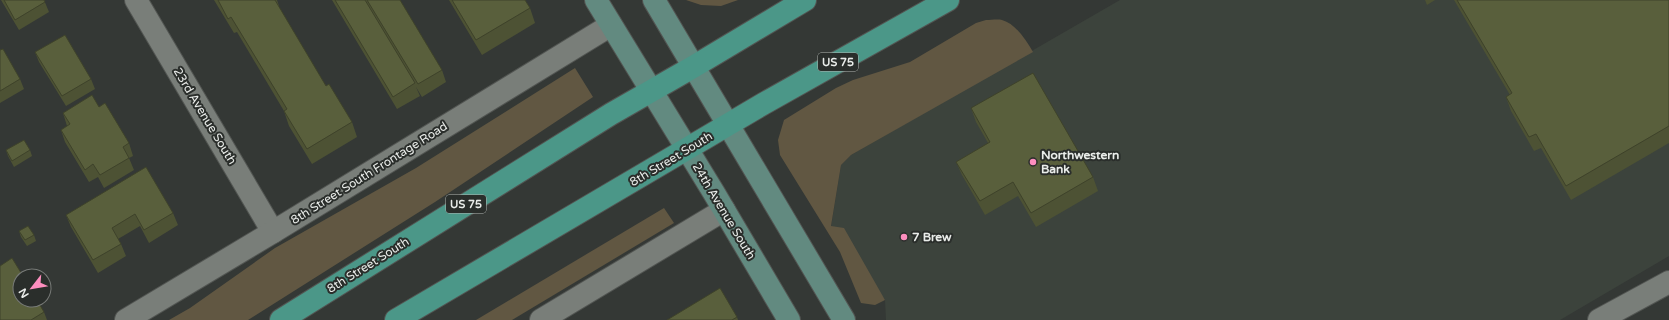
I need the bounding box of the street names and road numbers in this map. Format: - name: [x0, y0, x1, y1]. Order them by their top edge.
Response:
- road number: US 75: [818, 53, 858, 71]
- street label: 23rd Avenue South: [171, 65, 239, 167]
- street label: 8th Street South Frontage Road: [288, 119, 450, 227]
- street label: 8th Street South: [627, 129, 715, 189]
- street label: 24th Avenue South: [690, 160, 758, 262]
- road number: US 75: [446, 195, 486, 213]
- street label: 8th Street South: [324, 234, 412, 296]

